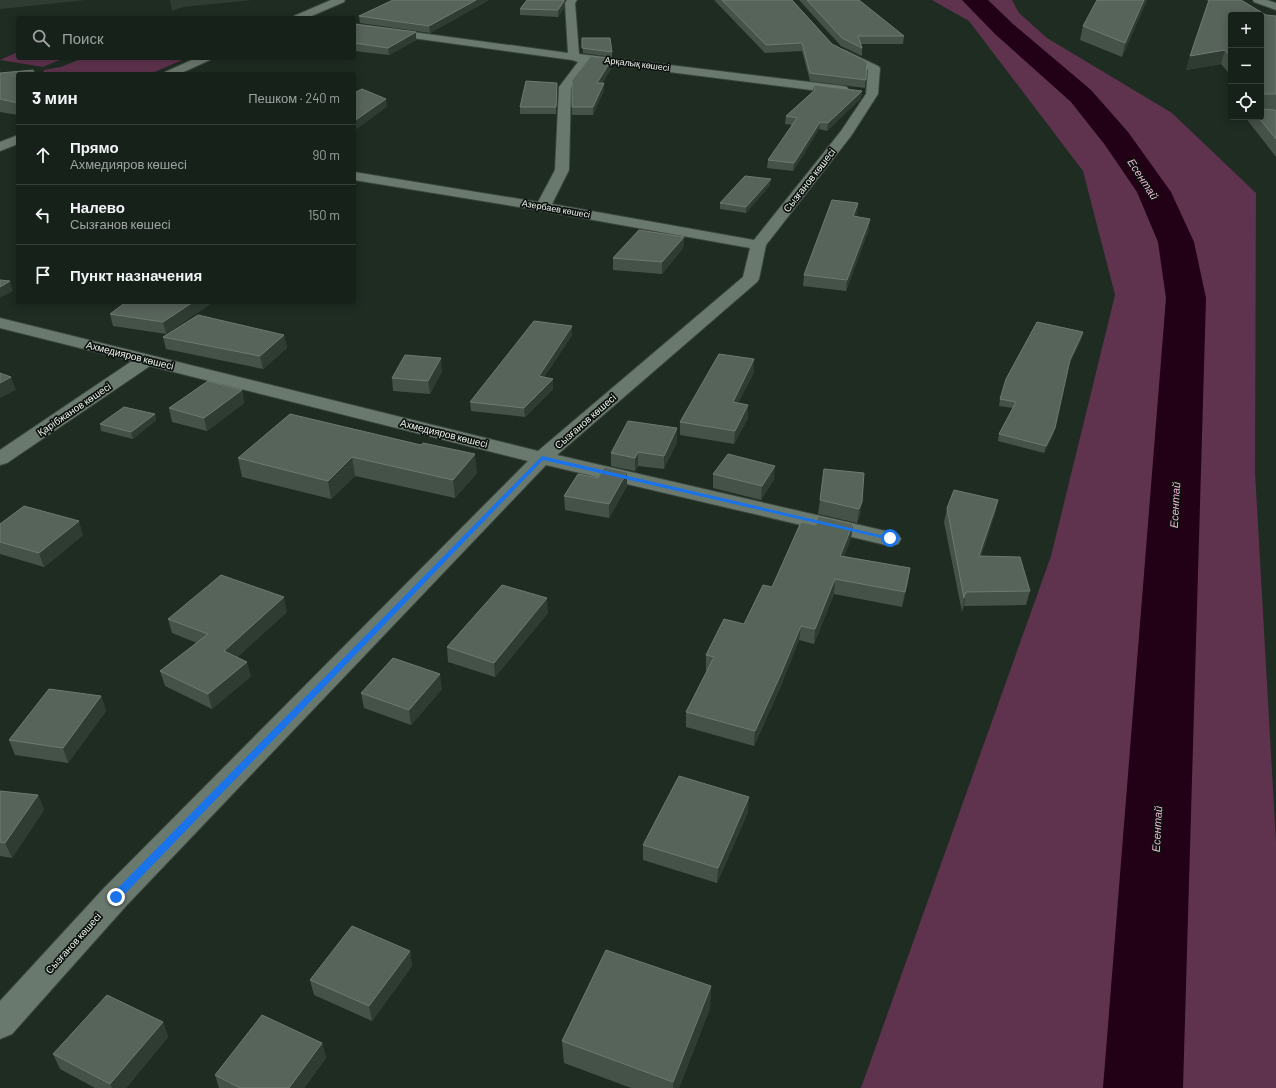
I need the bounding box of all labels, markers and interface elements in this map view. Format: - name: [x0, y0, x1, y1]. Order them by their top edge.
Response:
- map controls: [1228, 12, 1264, 120]
- button: +: [1228, 12, 1264, 48]
- search box: [16, 16, 356, 60]
- icon: search: [30, 27, 52, 49]
- text: Поиск: [62, 29, 104, 47]
- button: −: [1228, 48, 1264, 84]
- street label: Арқалық көшесі: [604, 54, 670, 73]
- button: locate: [1228, 84, 1264, 120]
- text: 3 мин: [32, 87, 78, 107]
- text: Пешком · 240 m: [248, 90, 340, 106]
- text: Прямо: [70, 138, 119, 156]
- icon: ahead: [32, 144, 54, 166]
- street label: Сызғанов көшесі: [780, 146, 838, 214]
- text: 90 m: [313, 147, 340, 163]
- text: Ахмедияров көшесі: [70, 156, 187, 172]
- water label: Есентай: [1125, 156, 1161, 202]
- street label: Азербаев көшесі: [521, 197, 591, 220]
- text: Налево: [70, 198, 125, 216]
- icon: left: [32, 204, 54, 226]
- text: 150 m: [308, 207, 340, 223]
- text: Сызғанов көшесі: [70, 216, 171, 232]
- icon: arrive: [32, 264, 54, 286]
- text: Пункт назначения: [70, 266, 202, 284]
- street label: Ахмедияров көшесі: [85, 338, 175, 372]
- street label: Қарібжанов көшесі: [35, 380, 113, 438]
- street label: Сызғанов көшесі: [552, 391, 618, 451]
- street label: Ахмедияров көшесі: [399, 416, 489, 450]
- water label: Есентай: [1167, 482, 1182, 528]
- route start: [881, 529, 899, 547]
- water label: Есентай: [1149, 806, 1164, 852]
- route end: [107, 888, 125, 906]
- street label: Сызғанов көшесі: [43, 910, 103, 976]

